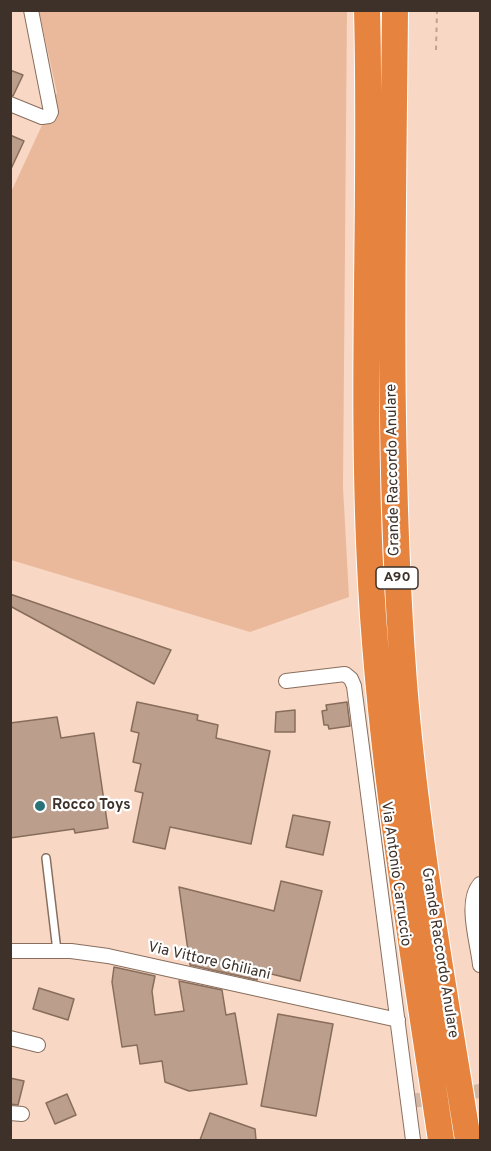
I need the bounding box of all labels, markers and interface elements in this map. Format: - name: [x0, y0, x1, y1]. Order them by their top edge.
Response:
- street label: Grande Raccordo Anulare: [383, 384, 405, 556]
- road number: A90: [376, 567, 418, 589]
- place label: Rocco Toys: [52, 797, 131, 815]
- marker: Rocco Toys: [33, 799, 47, 813]
- street label: Via Antonio Carruccio: [376, 800, 414, 948]
- street label: Grande Raccordo Anulare: [417, 866, 461, 1040]
- street label: Via Vittore Ghiliani: [146, 939, 272, 985]

